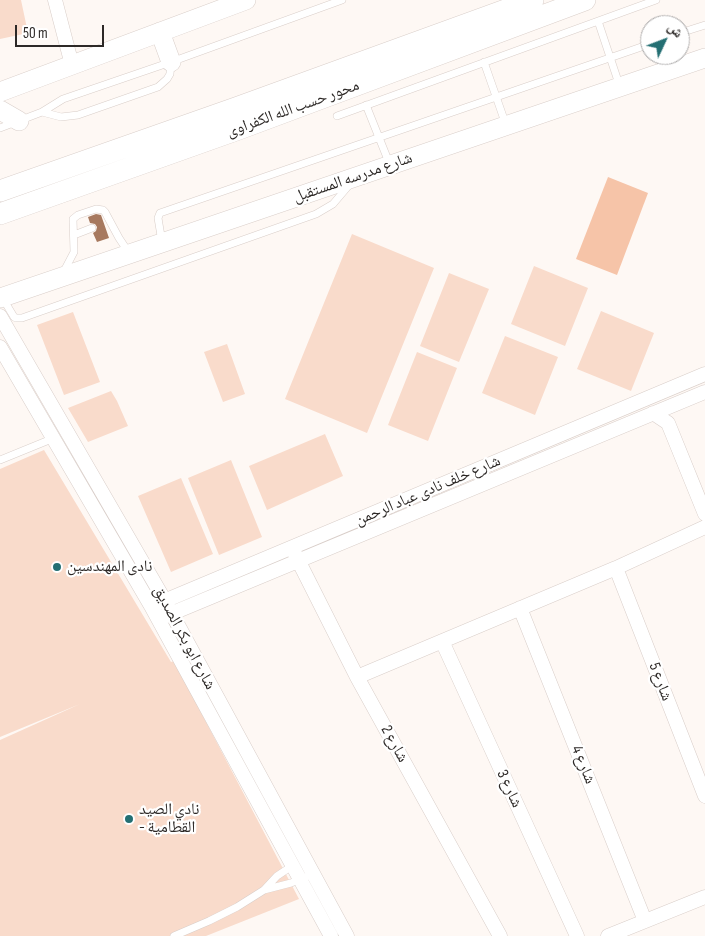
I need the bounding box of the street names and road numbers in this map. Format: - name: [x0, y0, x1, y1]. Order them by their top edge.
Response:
- street label: محور حسب الله الكفراوى: [224, 76, 362, 142]
- street label: شارع مدرسه المستقبل: [291, 149, 415, 207]
- street label: شارع خلف نادى عباد الرحمن: [352, 452, 504, 530]
- street label: شارع ابو بكر الصديق: [149, 583, 219, 693]
- street label: شارع 5: [644, 660, 676, 704]
- street label: شارع 2: [376, 722, 412, 766]
- street label: شارع 4: [567, 743, 599, 787]
- street label: شارع 3: [492, 767, 526, 811]

